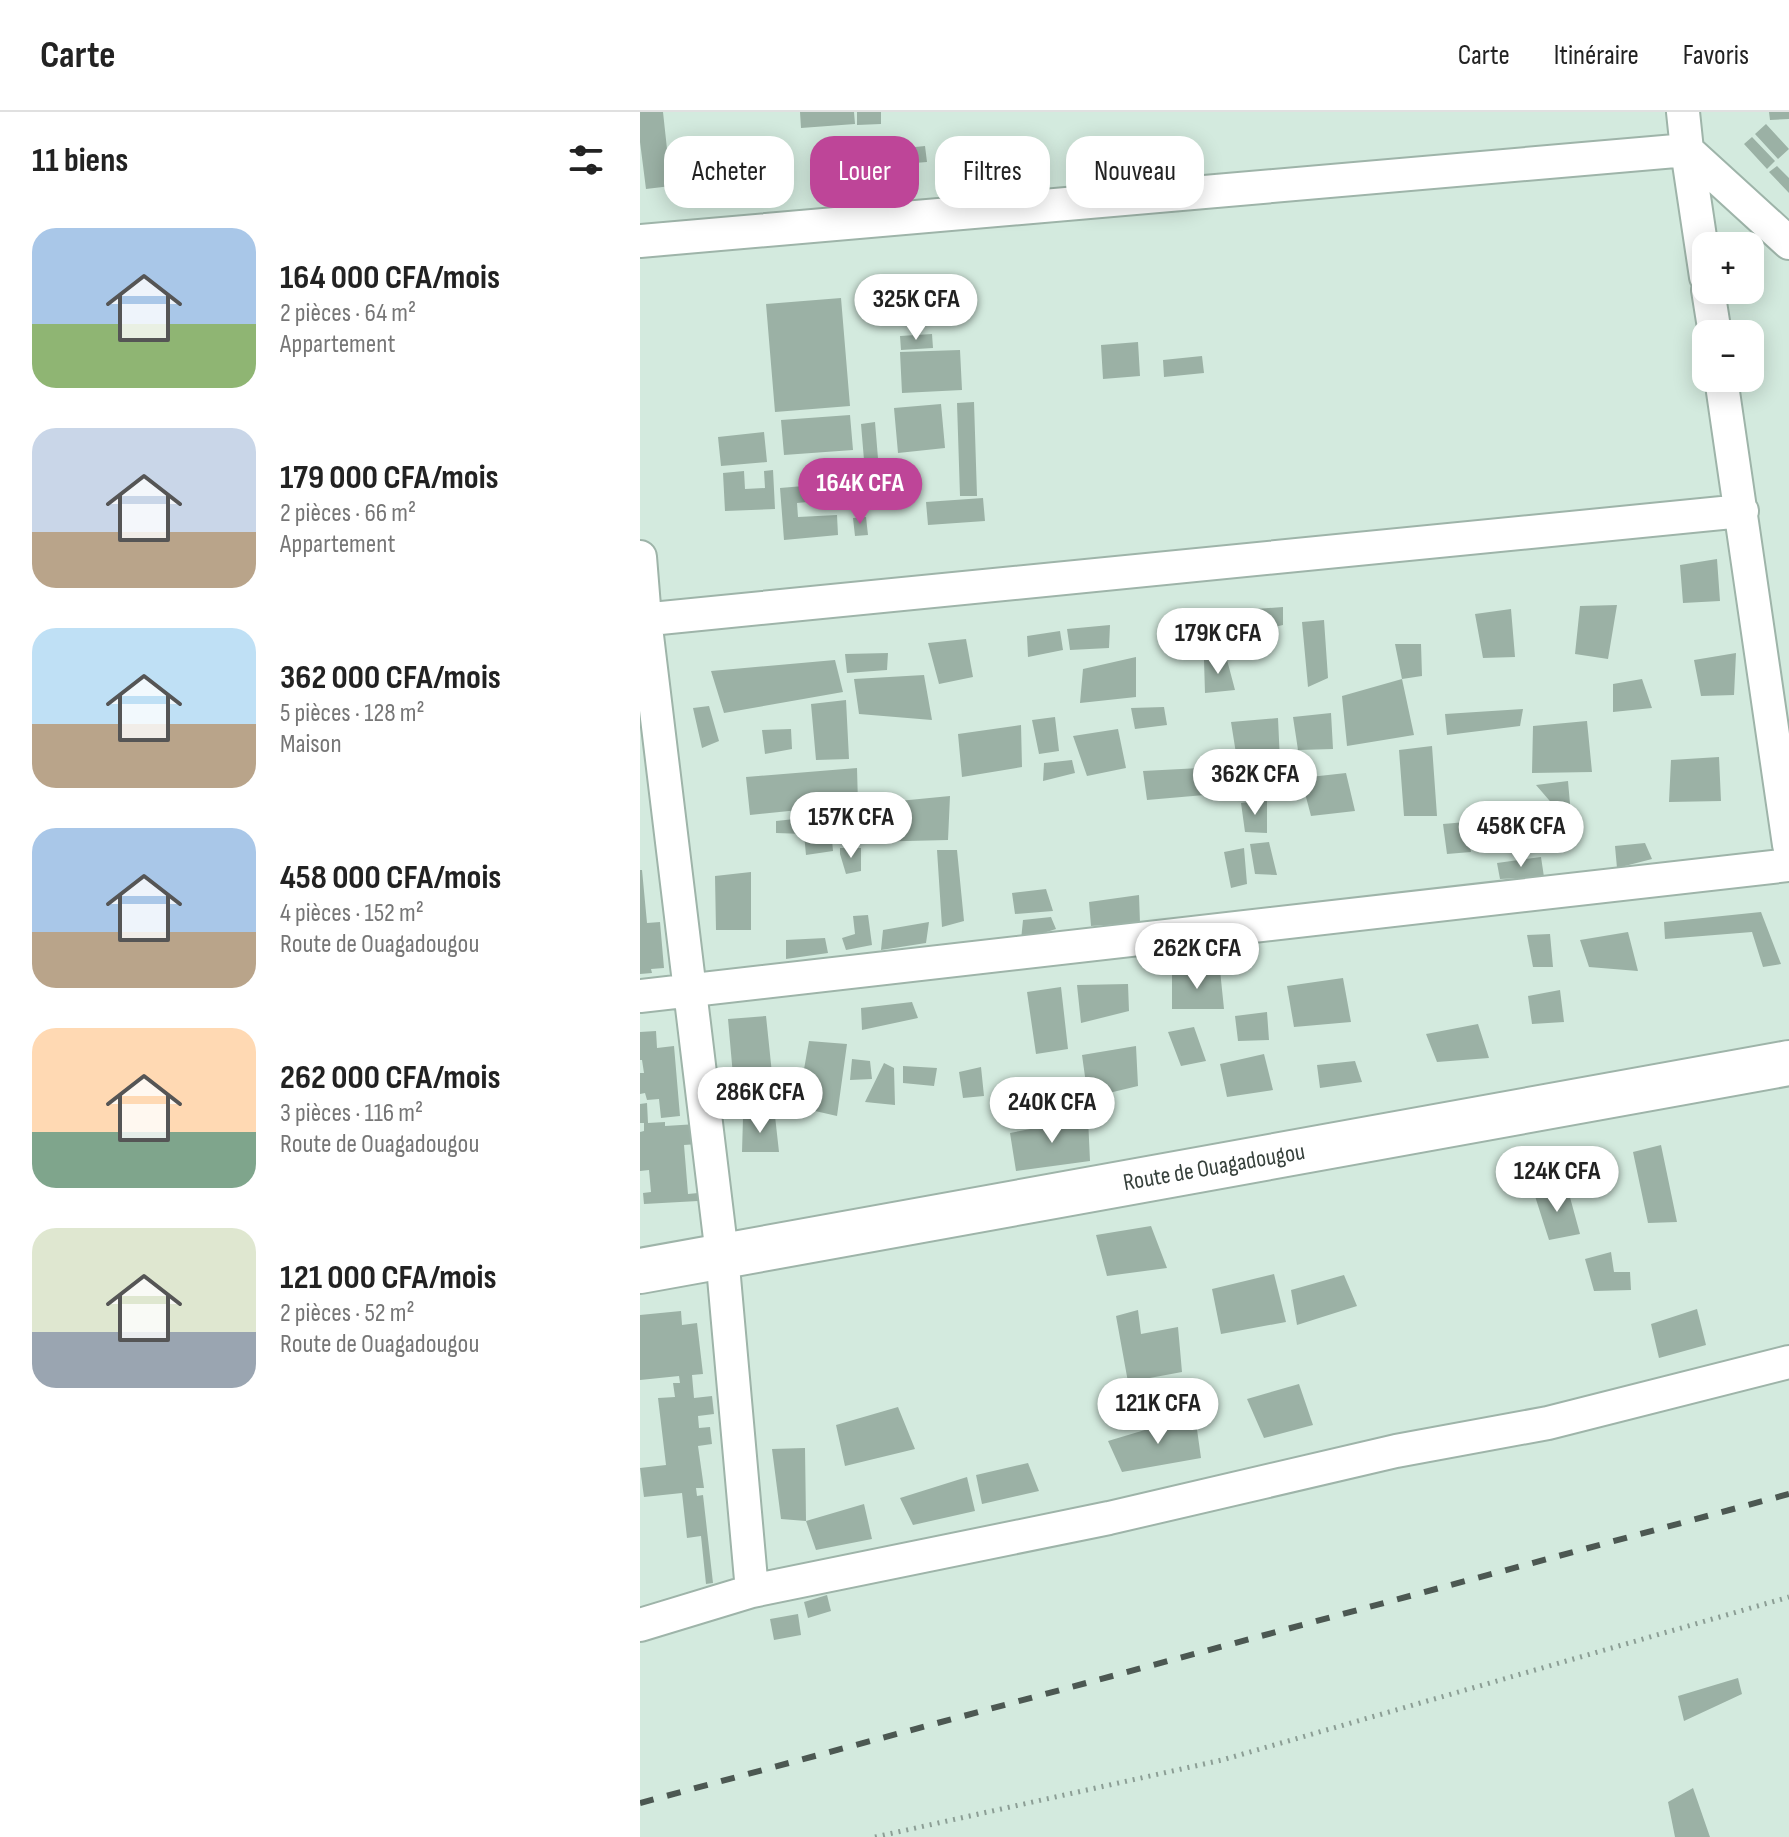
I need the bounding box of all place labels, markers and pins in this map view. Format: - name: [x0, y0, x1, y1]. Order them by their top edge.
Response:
- pin: 325K CFA: [833, 274, 999, 342]
- pin: 164K CFA: [777, 458, 943, 526]
- pin: 179K CFA: [1135, 608, 1301, 676]
- pin: 362K CFA: [1172, 749, 1338, 817]
- pin: 157K CFA: [768, 792, 934, 860]
- pin: 458K CFA: [1438, 801, 1604, 869]
- pin: 262K CFA: [1114, 923, 1280, 991]
- pin: 286K CFA: [677, 1067, 843, 1135]
- pin: 240K CFA: [969, 1077, 1135, 1145]
- pin: 124K CFA: [1474, 1146, 1640, 1214]
- pin: 121K CFA: [1075, 1378, 1241, 1446]

